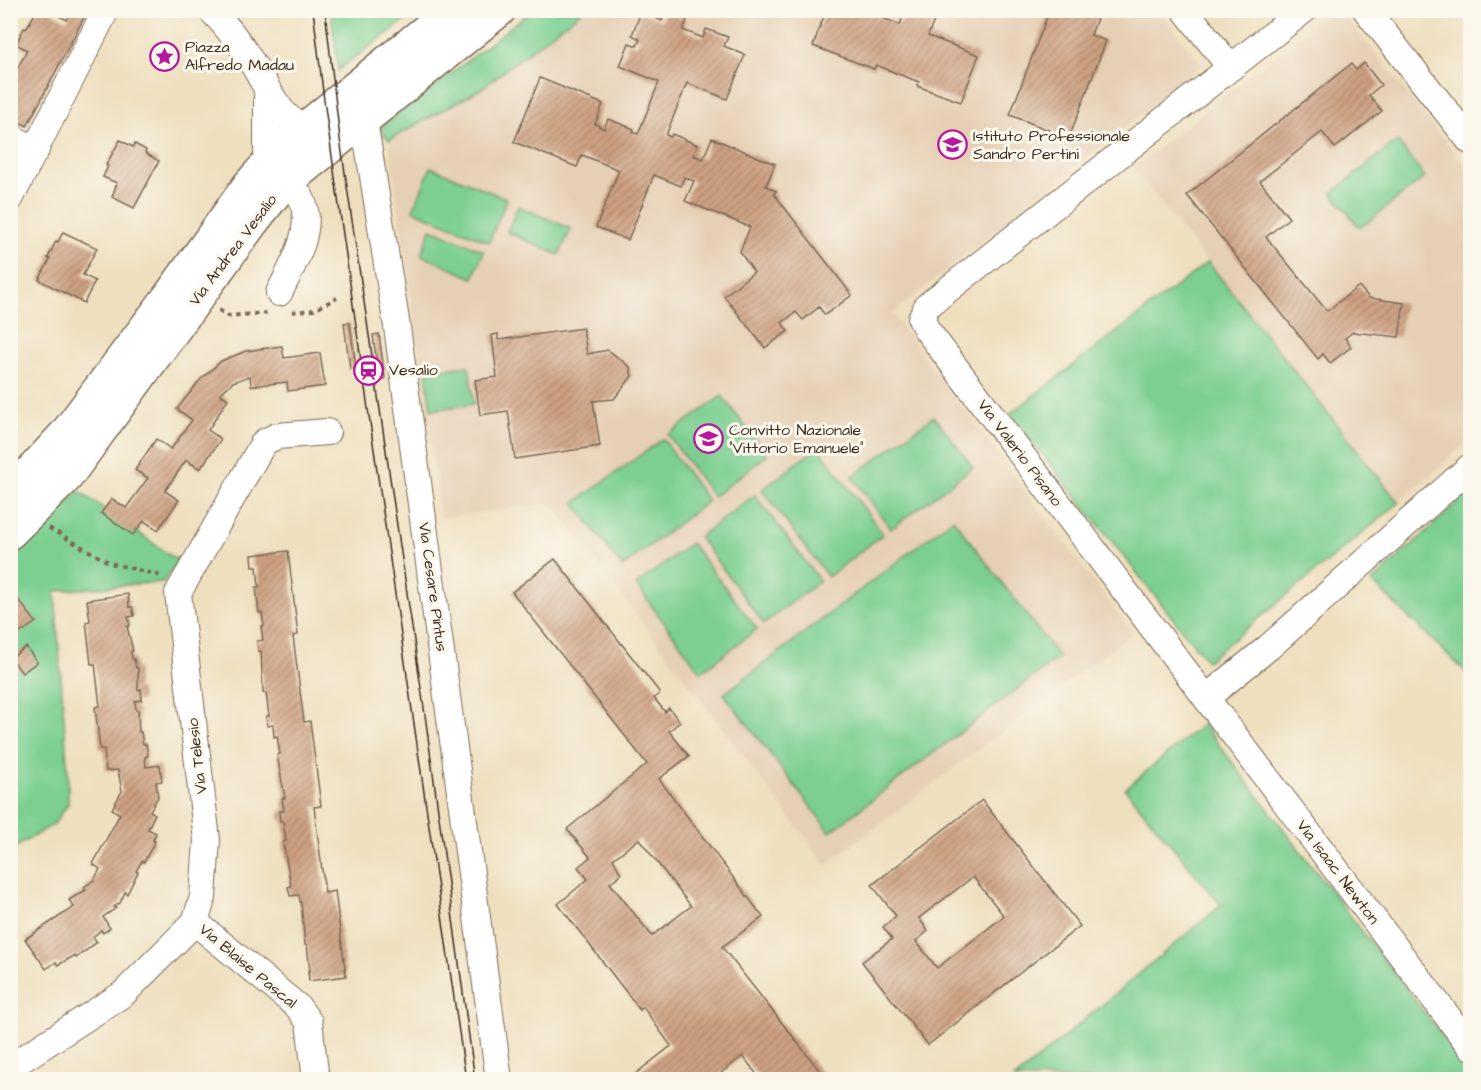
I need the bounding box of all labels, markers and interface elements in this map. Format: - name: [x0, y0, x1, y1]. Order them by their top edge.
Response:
- place label: Piazza Alfredo Madau: [185, 36, 294, 76]
- place icon: Piazza Alfredo Madau: [148, 40, 180, 72]
- place label: Istituto Professionale Sandro Pertini: [973, 125, 1130, 165]
- school or university icon: Istituto Professionale Sandro Pertini: [936, 129, 968, 161]
- street label: Via Andrea Vesalio: [184, 190, 282, 310]
- station icon: Vesalio: [352, 354, 384, 386]
- place label: Vesalio: [389, 359, 438, 381]
- street label: Via Valerio Pisano: [972, 395, 1068, 511]
- place label: Convitto Nazionale "Vittorio Emanuele": [729, 419, 864, 459]
- school or university icon: Convitto Nazionale "Vittorio Emanuele": [692, 423, 724, 455]
- street label: Via Cesare Pintus: [413, 521, 453, 653]
- street label: Via Telesio: [181, 717, 213, 795]
- street label: Via Isaac Newton: [1291, 815, 1385, 929]
- street label: Via Blaise Pascal: [194, 918, 302, 1014]

